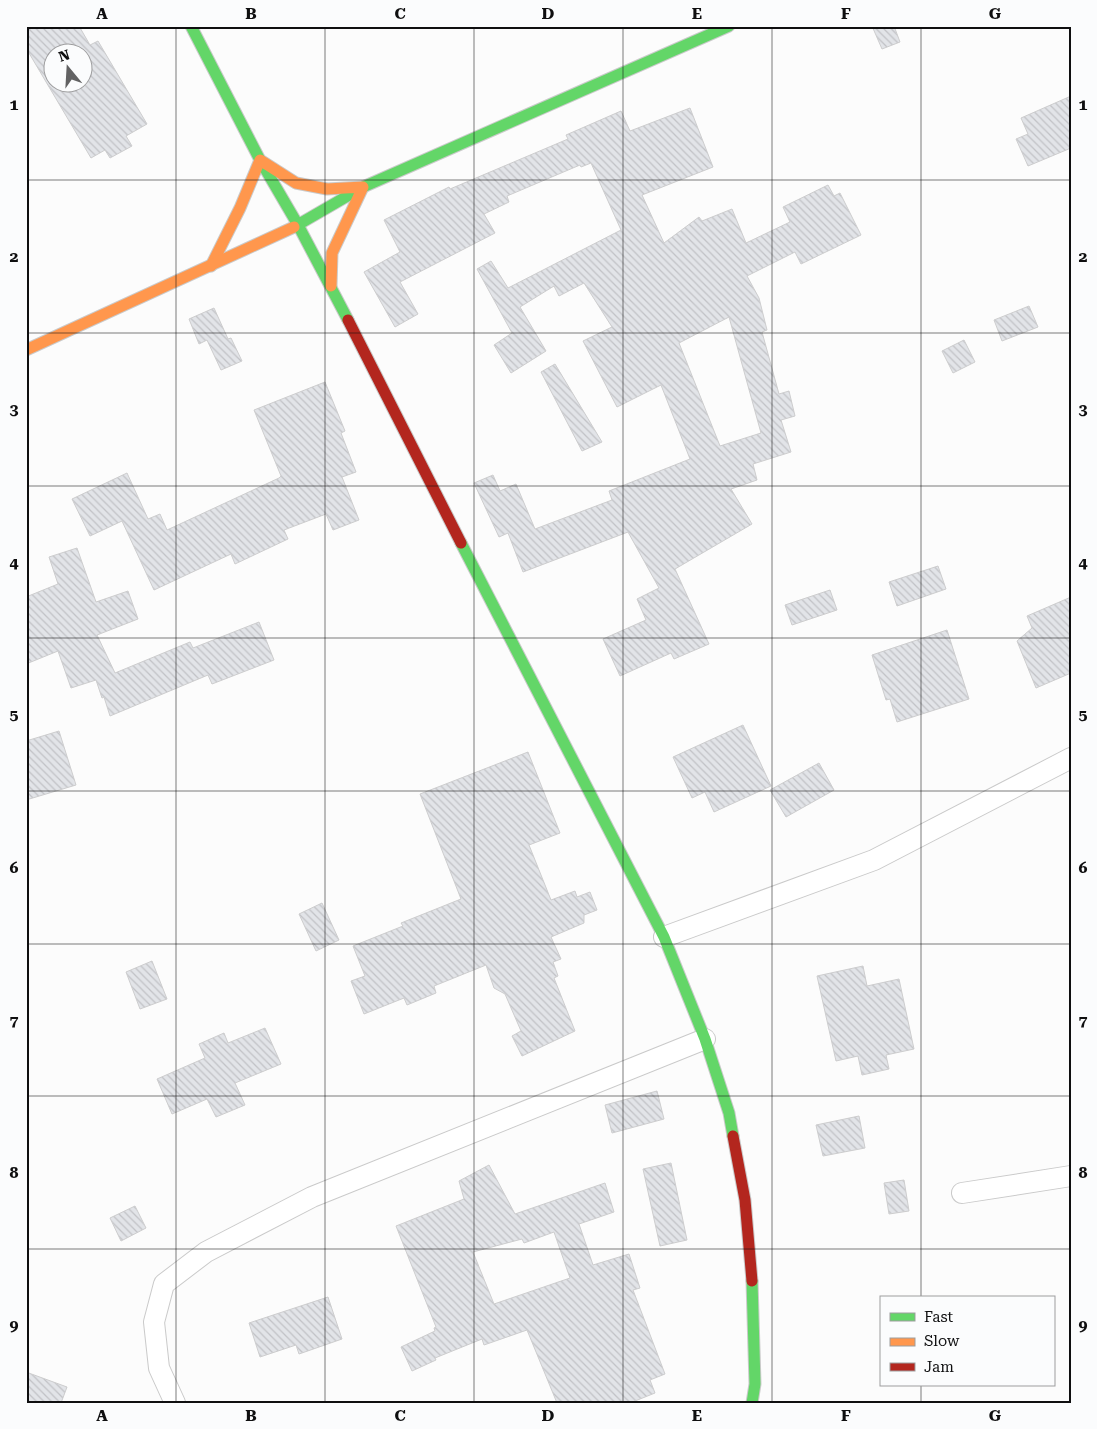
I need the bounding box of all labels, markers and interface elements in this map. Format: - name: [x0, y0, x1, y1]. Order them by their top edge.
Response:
- text: A: [96, 4, 108, 23]
- text: B: [245, 4, 257, 23]
- text: C: [394, 4, 406, 23]
- text: D: [542, 4, 555, 23]
- text: E: [692, 4, 702, 23]
- text: F: [841, 4, 851, 23]
- text: G: [989, 4, 1002, 23]
- north arrow: [42, 42, 92, 92]
- text: N: [56, 46, 72, 65]
- text: 1: [10, 95, 19, 114]
- text: 1: [1079, 95, 1088, 114]
- text: 2: [10, 247, 19, 266]
- text: 2: [1079, 247, 1088, 266]
- text: 3: [10, 400, 19, 419]
- text: 3: [1079, 400, 1088, 419]
- text: 4: [10, 553, 19, 572]
- text: 4: [1079, 553, 1088, 572]
- text: 5: [10, 705, 19, 724]
- text: 5: [1079, 705, 1088, 724]
- text: 6: [10, 858, 19, 877]
- text: 6: [1079, 858, 1088, 877]
- text: 7: [10, 1011, 19, 1030]
- text: 7: [1079, 1011, 1088, 1030]
- text: 8: [10, 1163, 19, 1182]
- text: 8: [1079, 1163, 1088, 1182]
- legend: [880, 1296, 1054, 1386]
- text: Fast: [924, 1308, 954, 1326]
- text: 9: [10, 1316, 19, 1335]
- text: 9: [1079, 1316, 1088, 1335]
- text: Slow: [924, 1332, 960, 1350]
- text: Jam: [924, 1358, 954, 1376]
- text: A: [96, 1406, 108, 1425]
- text: B: [245, 1406, 257, 1425]
- text: C: [394, 1406, 406, 1425]
- text: D: [542, 1406, 555, 1425]
- text: E: [692, 1406, 702, 1425]
- text: F: [841, 1406, 851, 1425]
- text: G: [989, 1406, 1002, 1425]

